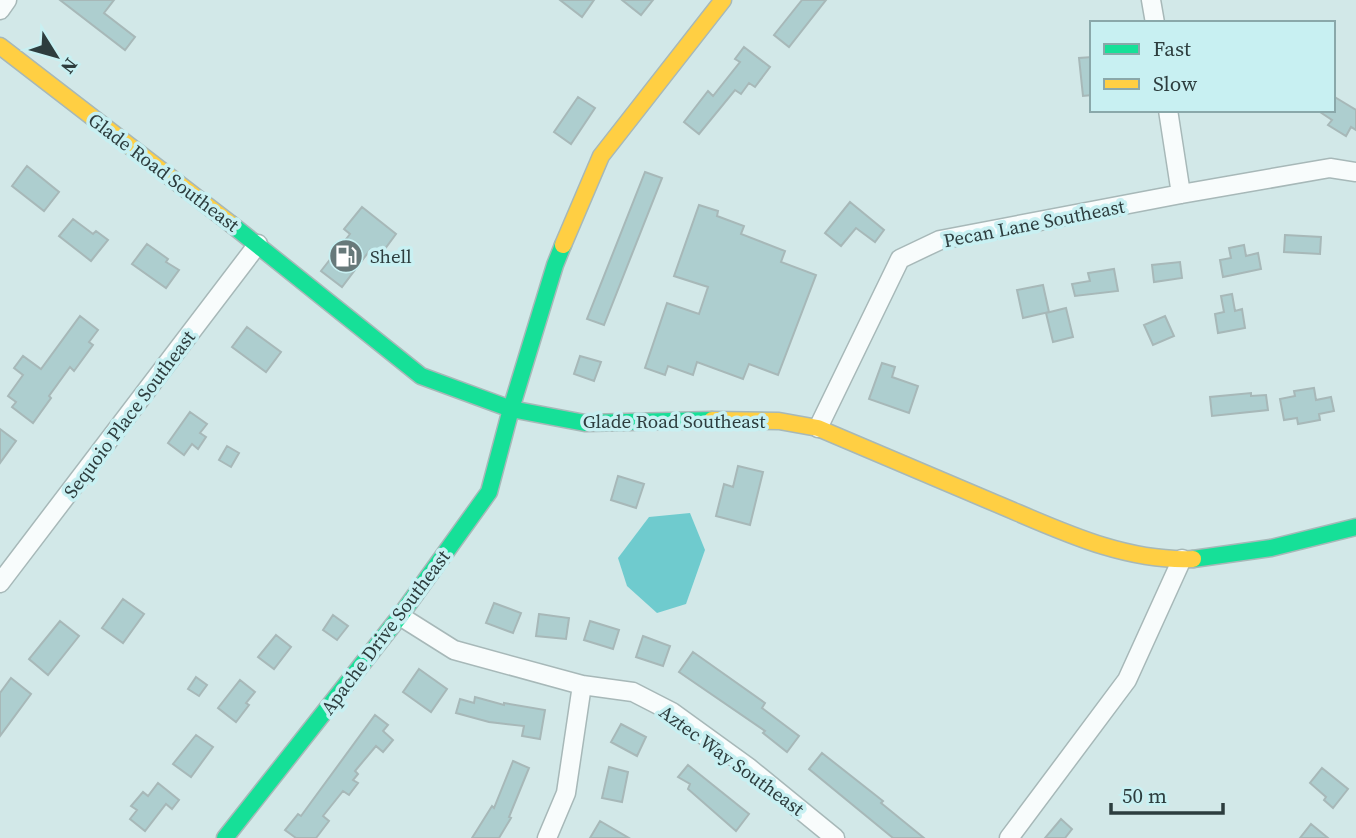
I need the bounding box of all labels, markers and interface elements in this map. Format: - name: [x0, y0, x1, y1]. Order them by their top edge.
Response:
- north arrow: [21, 21, 91, 91]
- legend: [1090, 21, 1335, 112]
- text: Fast: [1153, 34, 1191, 63]
- text: N: [55, 53, 84, 80]
- text: Slow: [1153, 69, 1197, 98]
- street label: Glade Road Southeast: [83, 107, 245, 238]
- street label: Pecan Lane Southeast: [941, 193, 1128, 253]
- fuel station icon: Shell: [327, 237, 365, 275]
- place label: Shell: [370, 243, 412, 269]
- street label: Sequoio Place Southeast: [57, 324, 201, 503]
- street label: Glade Road Southeast: [583, 408, 766, 434]
- street label: Apache Drive Southeast: [314, 544, 456, 720]
- street label: Aztec Way Southeast: [654, 699, 810, 822]
- scale bar: [1111, 772, 1223, 816]
- text: 50 m: [1122, 781, 1167, 810]

